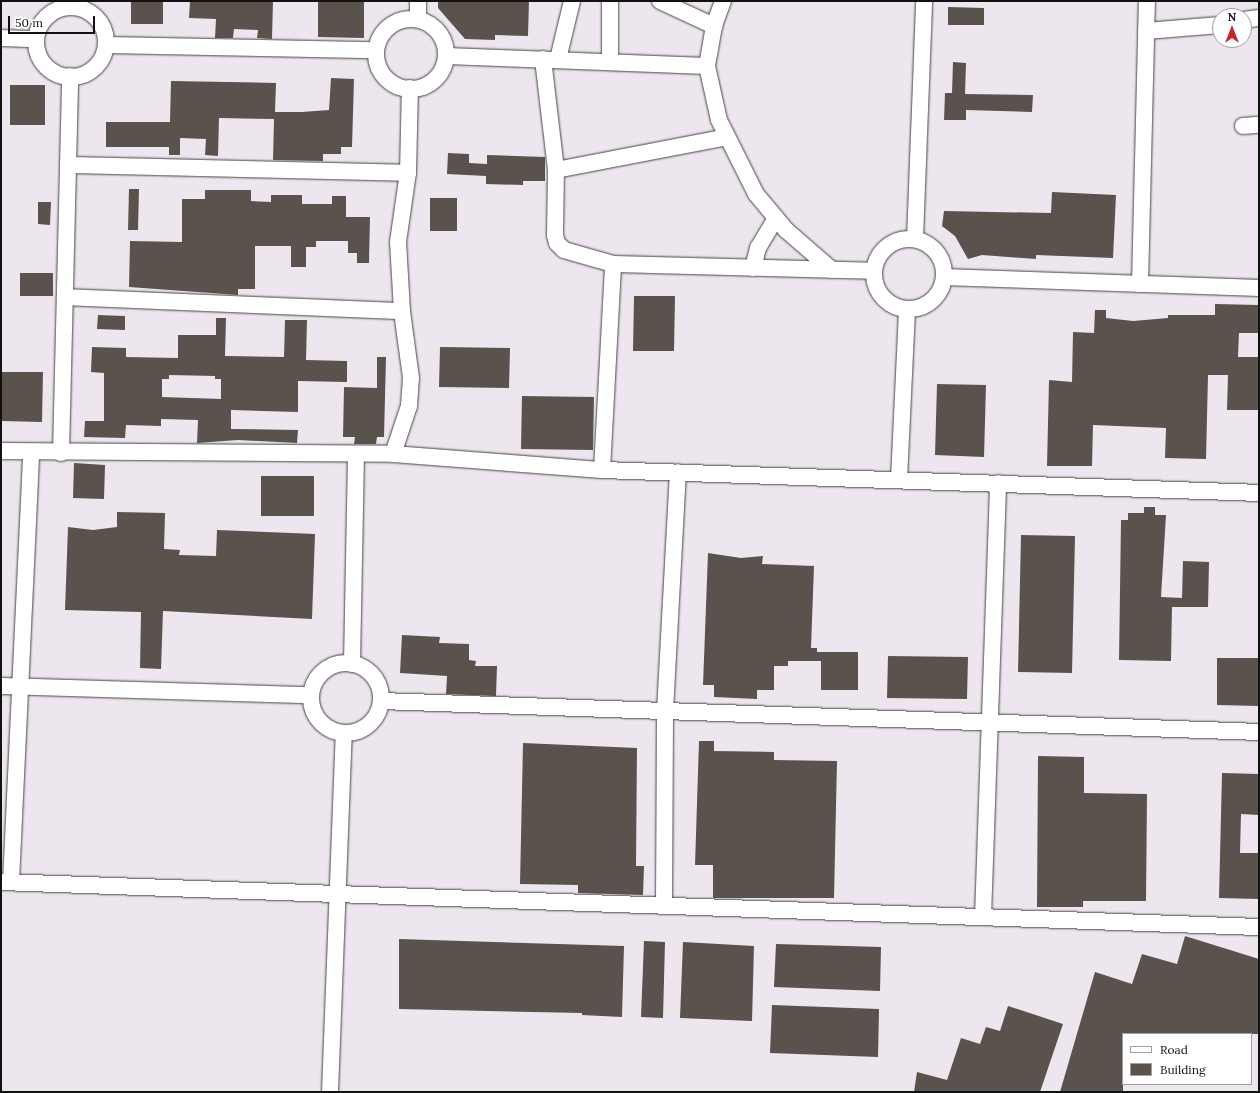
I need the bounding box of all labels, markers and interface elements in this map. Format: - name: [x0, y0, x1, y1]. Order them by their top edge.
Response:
- scale bar: [10, 8, 97, 34]
- north arrow: [1212, 8, 1252, 48]
- text: N: [1228, 10, 1236, 24]
- text: 50 m: [15, 15, 43, 30]
- legend: [1122, 1033, 1252, 1085]
- text: Road: [1160, 1042, 1188, 1057]
- text: Building: [1160, 1062, 1206, 1077]

